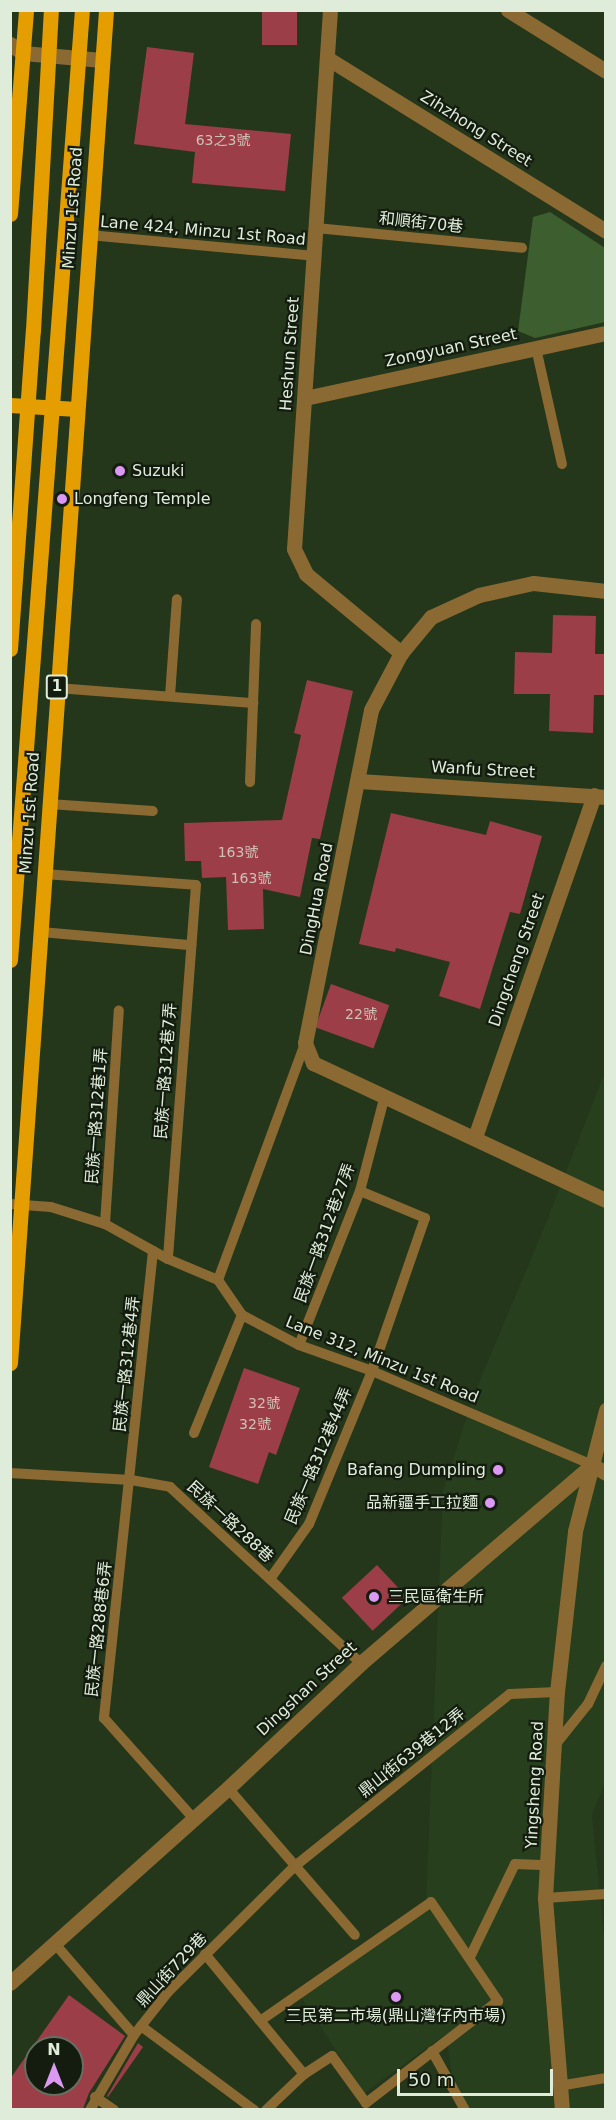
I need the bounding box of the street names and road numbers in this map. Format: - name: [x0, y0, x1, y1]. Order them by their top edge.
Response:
- street label: Zihzhong Street: [417, 87, 535, 171]
- street label: Minzu 1st Road: [59, 146, 87, 270]
- street label: 和順街70巷: [378, 209, 464, 237]
- street label: Lane 424, Minzu 1st Road: [99, 212, 307, 250]
- street label: Heshun Street: [276, 296, 304, 412]
- street label: Zongyuan Street: [383, 325, 519, 371]
- road number: 1: [45, 675, 69, 699]
- street label: Minzu 1st Road: [16, 751, 44, 875]
- street label: Wanfu Street: [430, 758, 536, 782]
- street label: DingHua Road: [297, 841, 337, 957]
- street label: Dingcheng Street: [485, 891, 549, 1029]
- street label: 民族一路312巷7弄: [152, 1002, 180, 1140]
- street label: 民族一路312巷1弄: [83, 1047, 111, 1185]
- street label: 民族一路312巷27弄: [291, 1161, 359, 1305]
- street label: 民族一路312巷4弄: [110, 1295, 144, 1433]
- street label: Lane 312, Minzu 1st Road: [283, 1312, 481, 1408]
- street label: 民族一路312巷44弄: [281, 1385, 357, 1527]
- street label: 民族一路288巷: [183, 1477, 277, 1567]
- street label: 民族一路288巷6弄: [82, 1560, 116, 1698]
- street label: Dingshan Street: [253, 1638, 361, 1740]
- street label: 鼎山街639巷12弄: [355, 1704, 469, 1802]
- street label: Yingsheng Road: [522, 1721, 548, 1849]
- street label: 鼎山街729巷: [133, 1929, 211, 2011]

